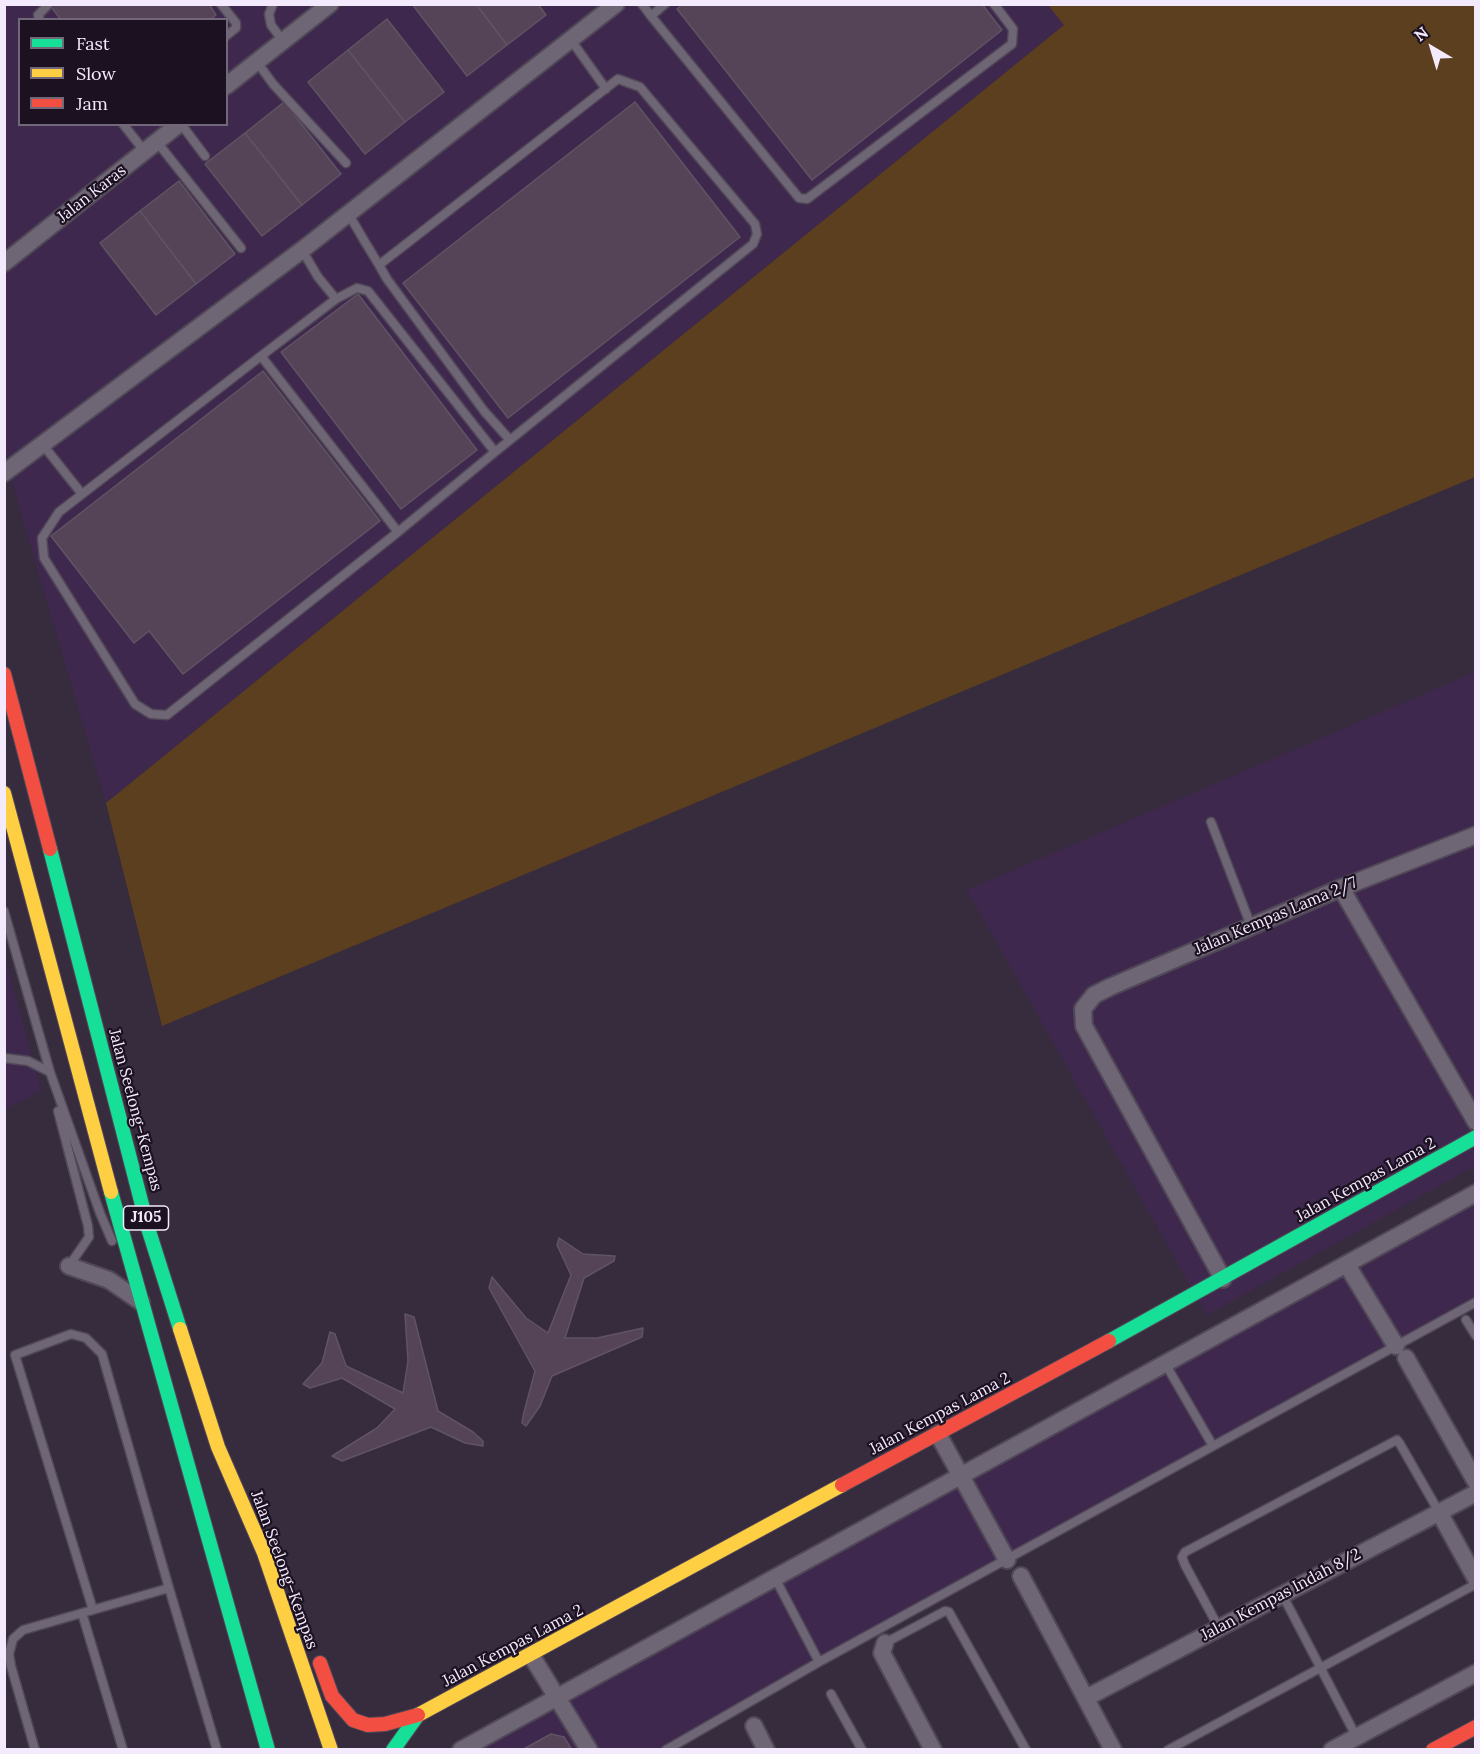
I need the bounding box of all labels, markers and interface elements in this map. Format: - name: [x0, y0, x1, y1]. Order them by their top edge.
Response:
- legend: [18, 18, 228, 126]
- north arrow: [1402, 18, 1462, 78]
- text: N: [1410, 22, 1432, 46]
- text: Fast: [76, 32, 110, 55]
- text: Slow: [76, 62, 116, 85]
- text: Jam: [76, 92, 108, 115]
- street label: Jalan Karas: [54, 161, 130, 227]
- street label: Jalan Kempas Lama 2/7: [1192, 873, 1360, 959]
- street label: Jalan Seelong–Kempas: [104, 1027, 166, 1193]
- street label: Jalan Kempas Lama 2: [1293, 1134, 1439, 1226]
- road number: J105: [124, 1206, 168, 1230]
- street label: Jalan Kempas Lama 2: [866, 1369, 1014, 1459]
- street label: Jalan Seelong–Kempas: [246, 1488, 322, 1652]
- street label: Jalan Kempas Indah 8/2: [1198, 1545, 1364, 1645]
- street label: Jalan Kempas Lama 2: [439, 1601, 587, 1691]

